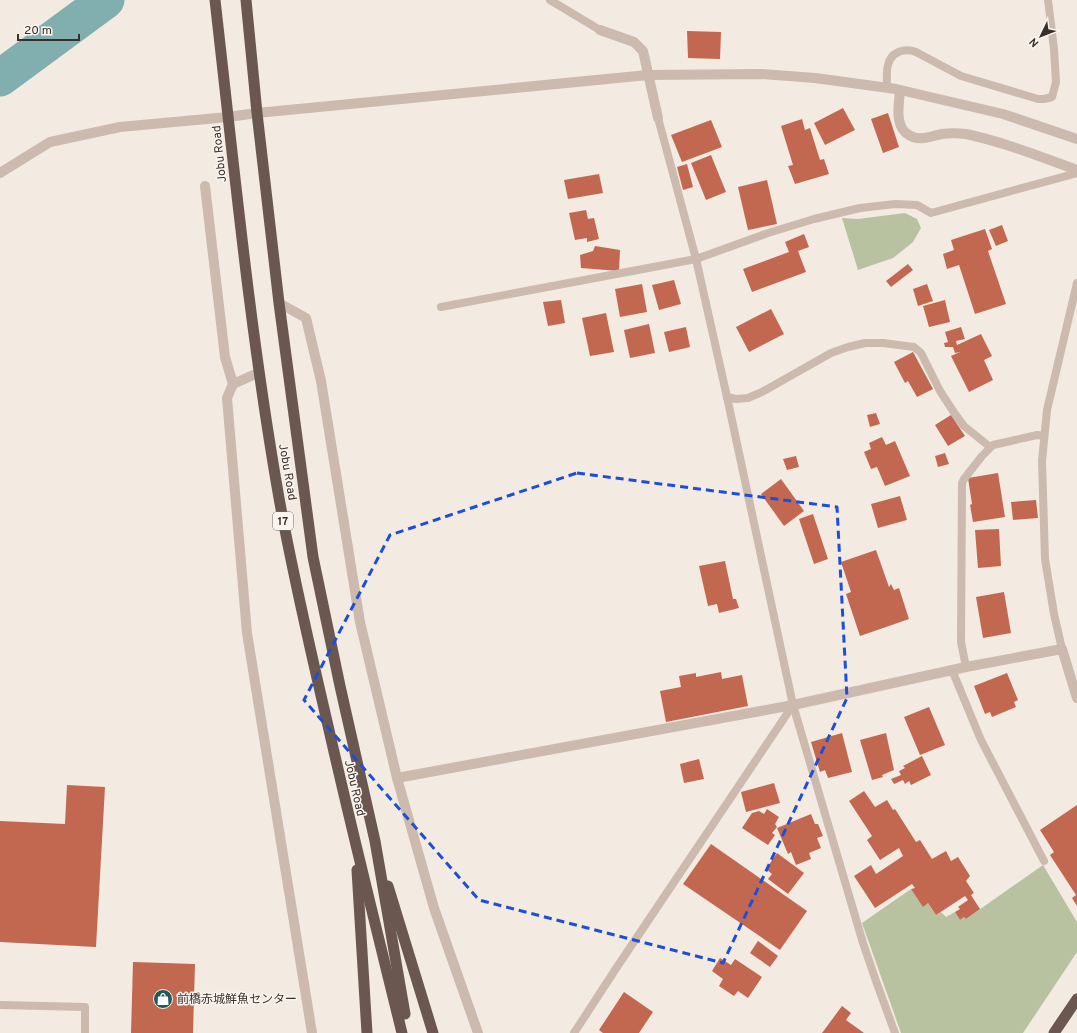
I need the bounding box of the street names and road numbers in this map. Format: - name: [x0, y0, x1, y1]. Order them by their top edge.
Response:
- street label: Jobu Road: [209, 125, 231, 183]
- street label: Jobu Road: [274, 443, 300, 502]
- road number: 17: [273, 512, 293, 530]
- street label: Jobu Road: [340, 758, 368, 818]

